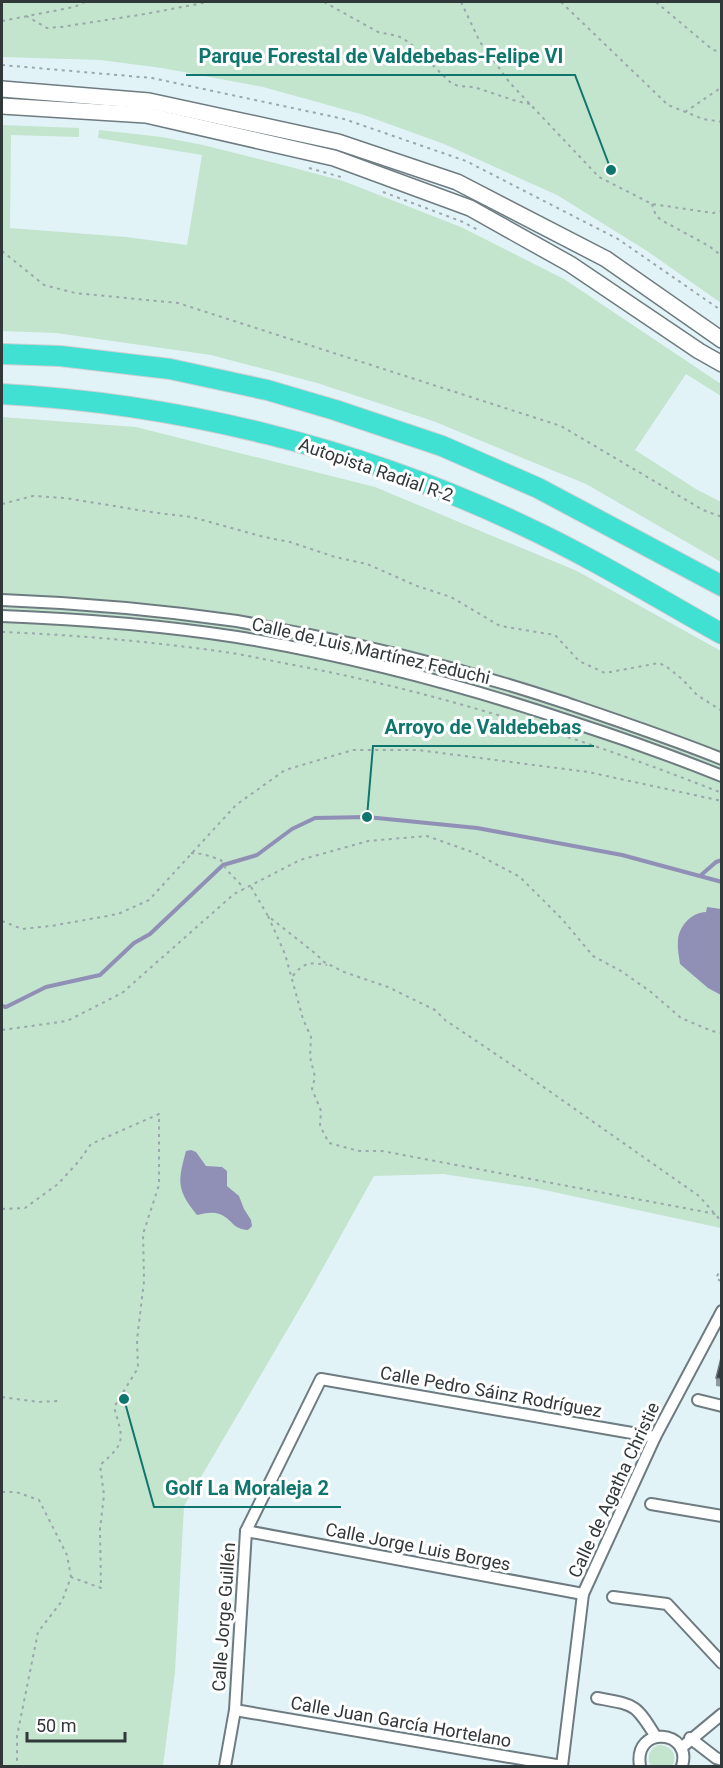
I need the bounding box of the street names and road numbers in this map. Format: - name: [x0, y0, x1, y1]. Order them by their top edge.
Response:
- street label: Autopista Radial R-2: [296, 433, 456, 506]
- street label: Calle de Luis Martínez Feduchi: [250, 613, 492, 688]
- street label: Calle Pedro Sáinz Rodríguez: [379, 1362, 604, 1421]
- street label: Calle de Agatha Christie: [564, 1399, 663, 1581]
- street label: Calle Jorge Luis Borges: [324, 1518, 512, 1575]
- street label: Calle Jorge Guillén: [208, 1542, 239, 1692]
- street label: Calle Juan García Hortelano: [289, 1692, 513, 1751]

